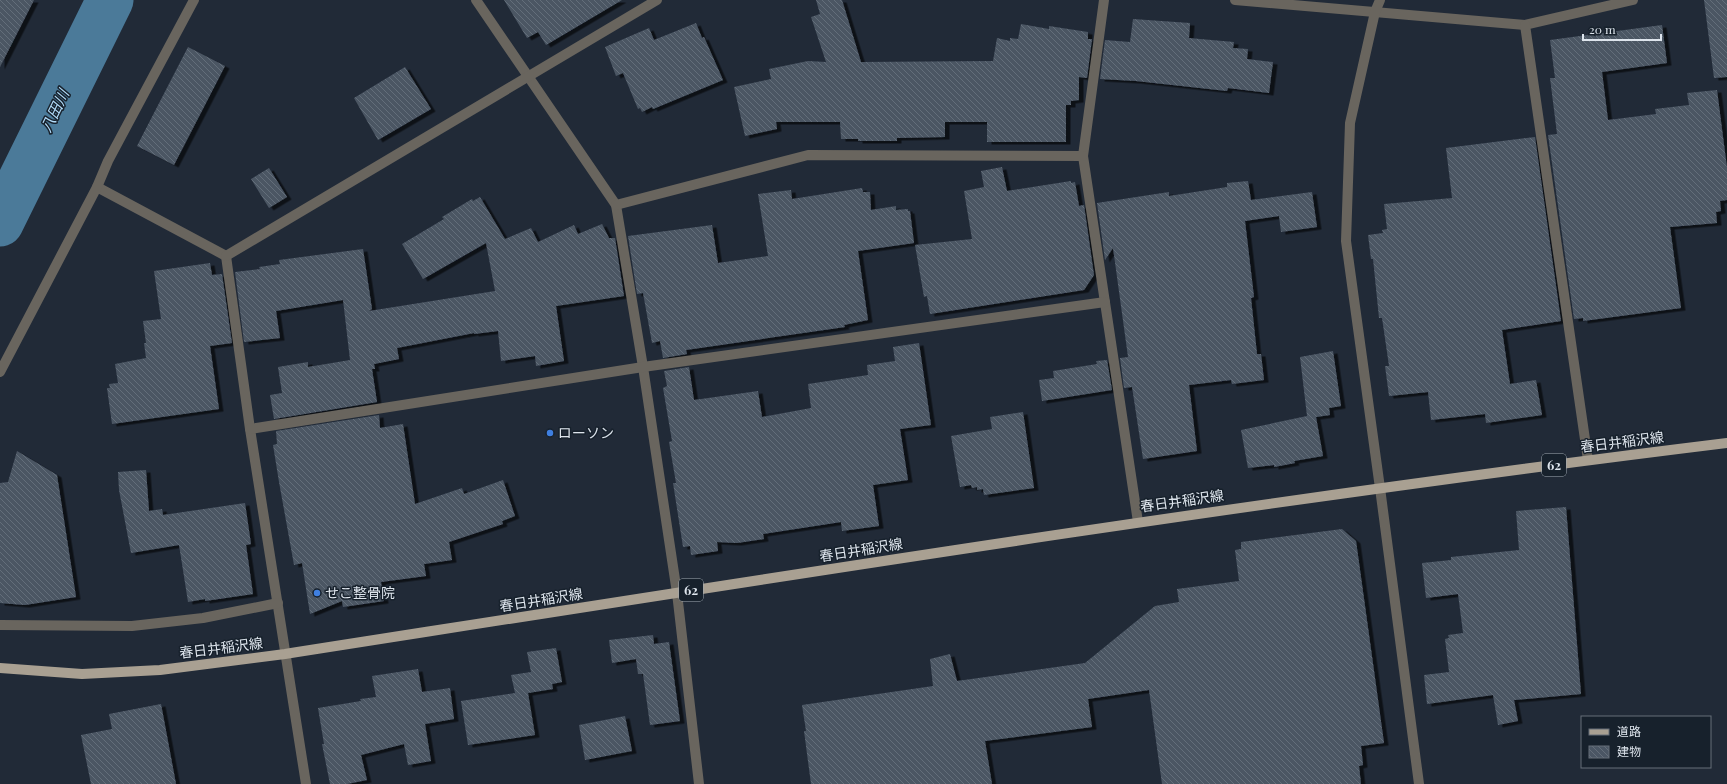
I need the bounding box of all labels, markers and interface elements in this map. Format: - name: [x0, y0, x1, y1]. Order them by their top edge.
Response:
- scale bar: [1583, 16, 1661, 42]
- text: 20 m: [1589, 21, 1616, 37]
- water label: 八田川: [35, 84, 74, 135]
- place label: ローソン: [558, 423, 614, 442]
- street label: 春日井稲沢線: [1579, 427, 1665, 456]
- marker: ローソン: [545, 428, 555, 438]
- road number: 62: [1542, 454, 1566, 476]
- street label: 春日井稲沢線: [1139, 485, 1225, 516]
- street label: 春日井稲沢線: [818, 534, 904, 565]
- road number: 62: [679, 579, 703, 601]
- place label: せこ整骨院: [325, 583, 395, 602]
- street label: 春日井稲沢線: [498, 584, 584, 615]
- marker: せこ整骨院: [312, 588, 322, 598]
- street label: 春日井稲沢線: [178, 633, 264, 662]
- legend: [1581, 716, 1711, 768]
- text: 道路: [1617, 723, 1641, 739]
- text: 建物: [1617, 743, 1641, 759]

